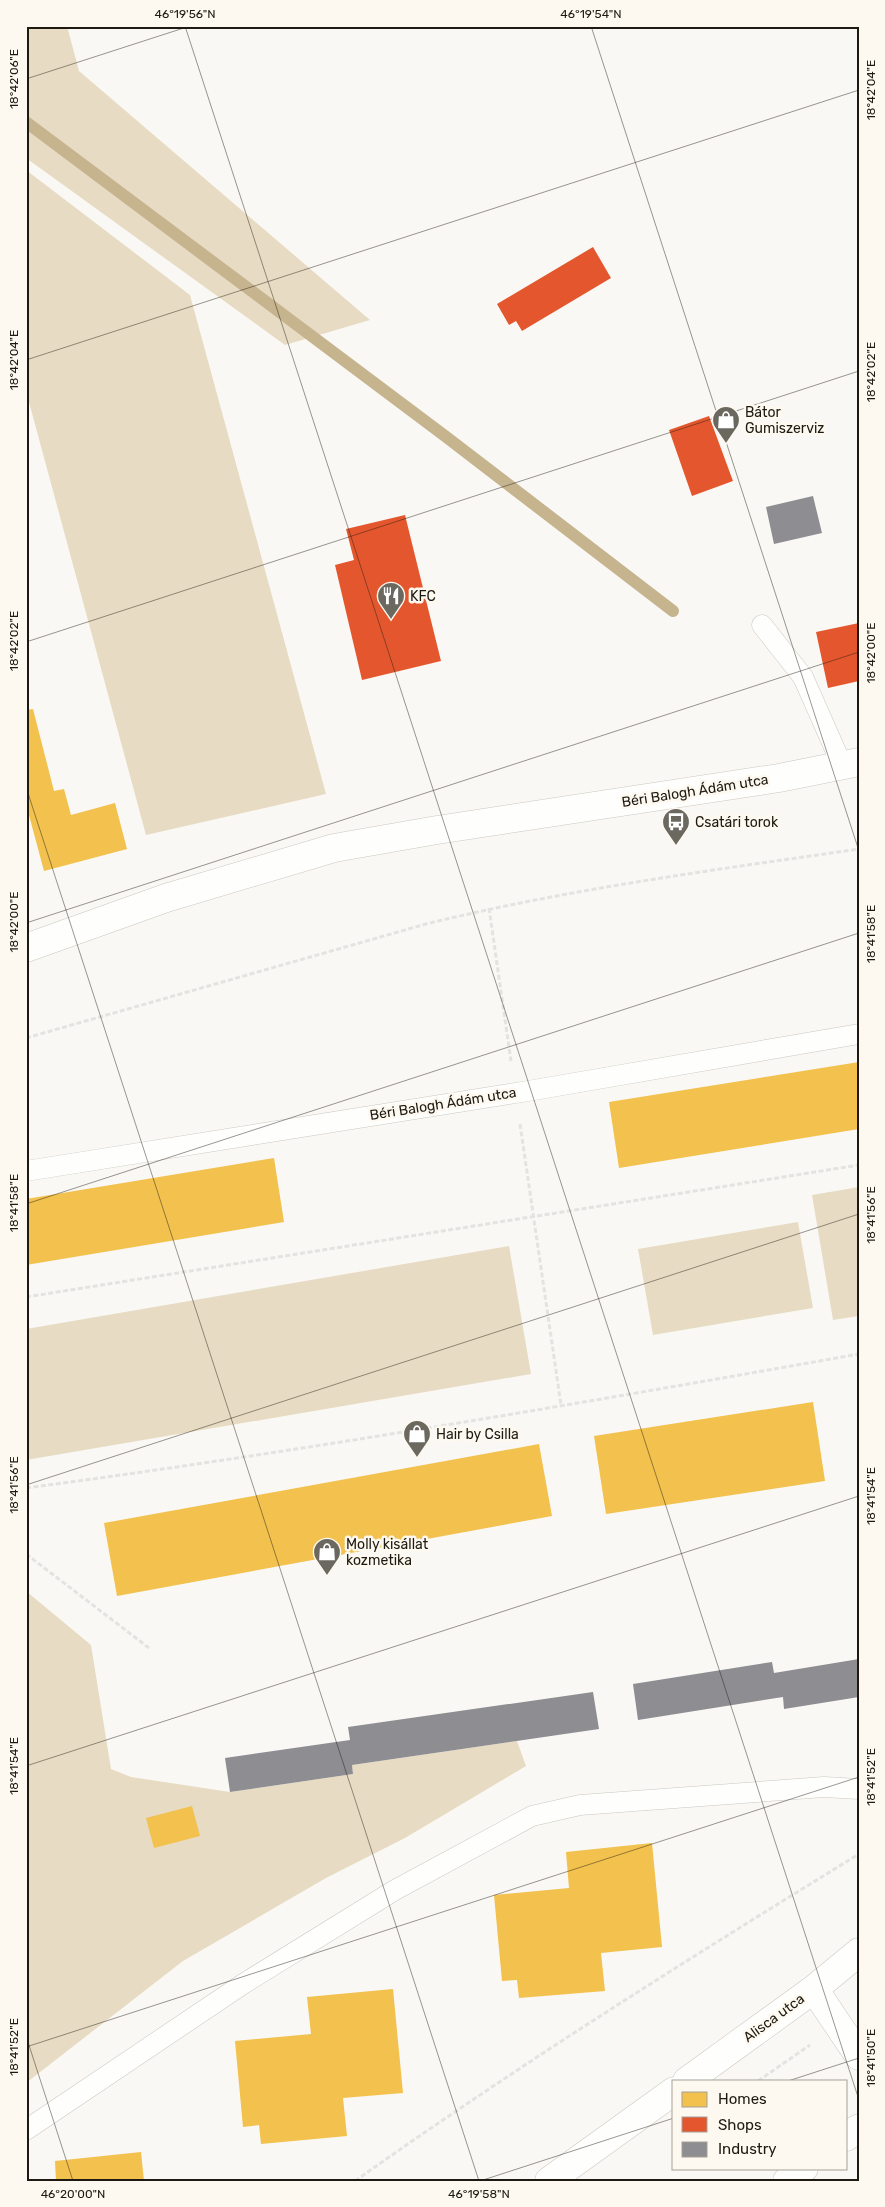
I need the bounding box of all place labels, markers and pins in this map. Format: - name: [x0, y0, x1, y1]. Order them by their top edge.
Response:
- place label: Bátor Gumiszerviz: [745, 404, 824, 437]
- shop icon: Bátor Gumiszerviz: [711, 405, 741, 444]
- restaurant icon: KFC: [376, 581, 406, 620]
- place label: KFC: [410, 588, 436, 605]
- bus stop icon: Csatári torok: [661, 807, 691, 846]
- place label: Csatári torok: [695, 814, 779, 831]
- shop icon: Hair by Csilla: [402, 1419, 432, 1458]
- place label: Hair by Csilla: [436, 1426, 519, 1443]
- place label: Molly kisállat kozmetika: [346, 1536, 429, 1569]
- shop icon: Molly kisállat kozmetika: [312, 1537, 342, 1576]

